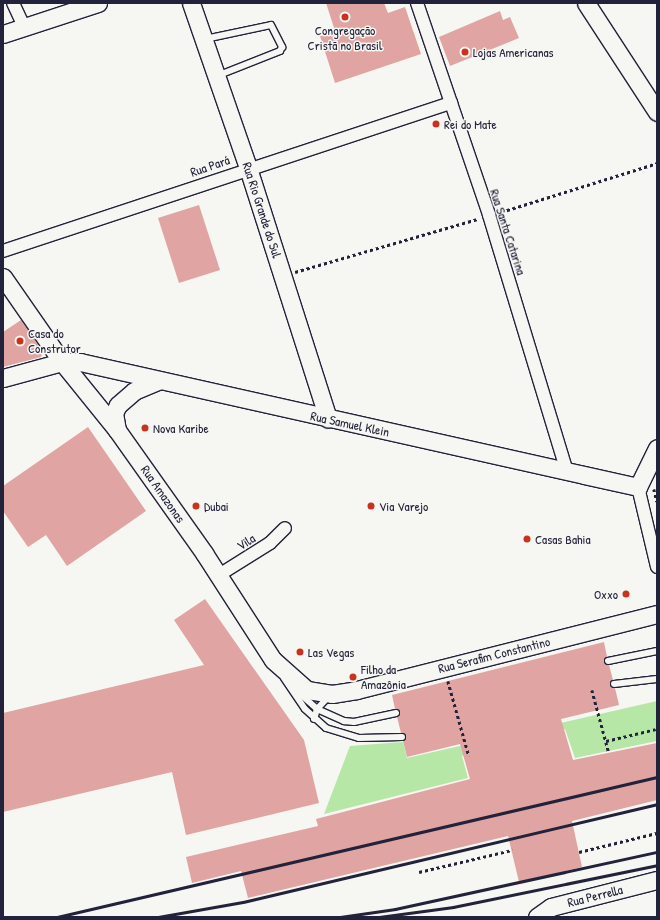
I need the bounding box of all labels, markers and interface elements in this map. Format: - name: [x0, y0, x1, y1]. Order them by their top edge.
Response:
- marker: Congregação Cristã no Brasil: [340, 12, 350, 22]
- place label: Congregação Cristã no Brasil: [308, 23, 382, 54]
- place label: Lojas Americanas: [473, 44, 554, 60]
- marker: Lojas Americanas: [460, 47, 470, 57]
- place label: Rei do Mate: [444, 116, 497, 132]
- marker: Rei do Mate: [431, 119, 441, 129]
- street label: Rua Pará: [188, 152, 232, 180]
- street label: Rua Rio Grande do Sul: [239, 160, 285, 260]
- street label: Rua Santa Catarina: [487, 187, 529, 277]
- place label: Casa do Construtor: [28, 326, 81, 357]
- marker: Casa do Construtor: [15, 336, 25, 346]
- street label: Rua Samuel Klein: [309, 408, 391, 440]
- place label: Nova Karibe: [153, 420, 209, 436]
- marker: Nova Karibe: [140, 423, 150, 433]
- street label: Rua Amazonas: [138, 462, 188, 526]
- place label: Dubai: [204, 498, 229, 514]
- place label: Via Varejo: [379, 498, 428, 514]
- marker: Dubai: [191, 501, 201, 511]
- marker: Via Varejo: [366, 501, 376, 511]
- street label: Vila: [234, 530, 258, 554]
- place label: Casas Bahia: [535, 531, 590, 547]
- marker: Casas Bahia: [522, 534, 532, 544]
- place label: Oxxo: [594, 586, 618, 602]
- marker: Oxxo: [621, 589, 631, 599]
- street label: Rua Serafim Constantino: [436, 634, 552, 676]
- place label: Las Vegas: [308, 644, 354, 660]
- marker: Las Vegas: [295, 647, 305, 657]
- place label: Filho da Amazônia: [361, 662, 406, 693]
- marker: Filho da Amazônia: [348, 672, 358, 682]
- street label: Rua Perrella: [566, 882, 624, 910]

